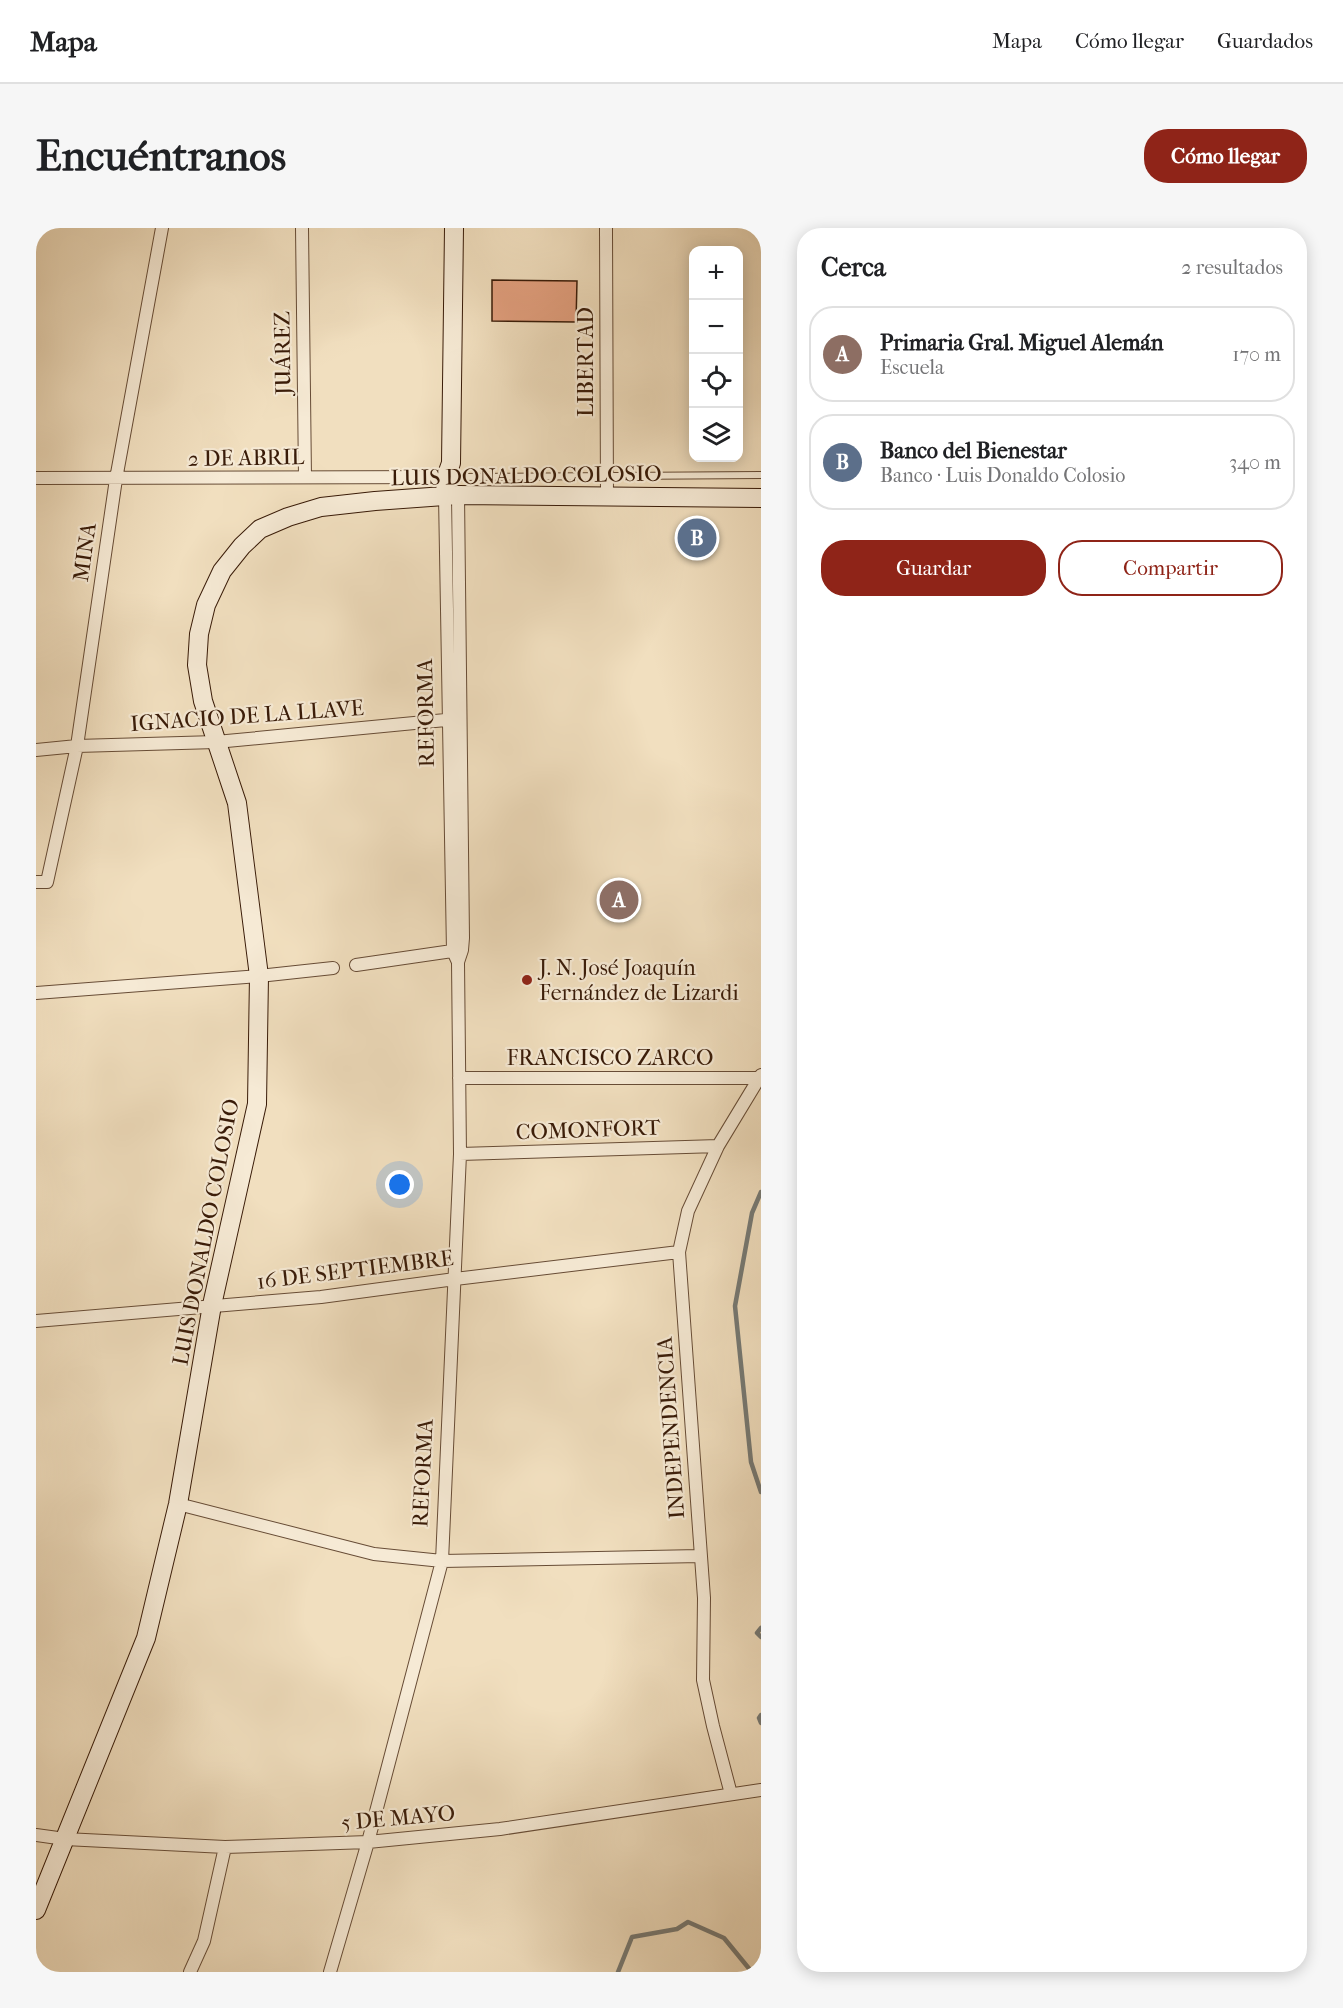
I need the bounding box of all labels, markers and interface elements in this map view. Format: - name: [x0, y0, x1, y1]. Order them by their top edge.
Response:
- text: Mapa: [30, 25, 97, 58]
- text: Mapa: [992, 29, 1042, 53]
- text: Cómo llegar: [1075, 29, 1184, 53]
- text: Guardados: [1217, 29, 1313, 53]
- button: Cómo llegar: [1144, 129, 1307, 183]
- text: Encuéntranos: [36, 132, 286, 181]
- map controls: [689, 246, 743, 462]
- button: +: [689, 246, 743, 300]
- text: Cerca: [821, 252, 886, 283]
- text: 2 resultados: [1181, 256, 1283, 279]
- button: −: [689, 300, 743, 354]
- street label: LIBERTAD: [573, 307, 599, 417]
- street label: JUÁREZ: [268, 311, 297, 397]
- text: Primaria Gral. Miguel Alemán: [880, 330, 1163, 356]
- text: A: [836, 343, 849, 366]
- text: 170 m: [1232, 343, 1281, 366]
- button: locate: [689, 354, 743, 408]
- text: Escuela: [880, 356, 944, 379]
- button: layers: [689, 408, 743, 462]
- text: Banco del Bienestar: [880, 438, 1067, 464]
- street label: 2 DE ABRIL: [187, 444, 305, 472]
- text: B: [836, 451, 849, 474]
- text: 340 m: [1229, 451, 1281, 474]
- street label: LUIS DONALDO COLOSIO: [390, 461, 662, 491]
- text: Banco · Luis Donaldo Colosio: [880, 464, 1125, 487]
- pin: B: [678, 516, 716, 560]
- street label: MINA: [68, 520, 102, 583]
- button: Guardar: [821, 540, 1046, 596]
- button: Compartir: [1058, 540, 1283, 596]
- street label: REFORMA: [412, 658, 440, 768]
- street label: IGNACIO DE LA LLAVE: [129, 695, 365, 737]
- pin: A: [600, 878, 638, 922]
- place label: J. N. José Joaquín Fernández de Lizardi: [537, 955, 739, 1006]
- marker: J. N. José Joaquín Fernández de Lizardi: [520, 973, 534, 987]
- street label: FRANCISCO ZARCO: [507, 1045, 713, 1071]
- street label: LUIS DONALDO COLOSIO: [167, 1097, 245, 1368]
- street label: COMONFORT: [515, 1114, 662, 1146]
- your location: [385, 1170, 414, 1199]
- street label: 16 DE SEPTIEMBRE: [255, 1245, 455, 1295]
- street label: INDEPENDENCIA: [652, 1335, 690, 1520]
- street label: REFORMA: [407, 1417, 439, 1528]
- street label: 5 DE MAYO: [340, 1800, 456, 1836]

